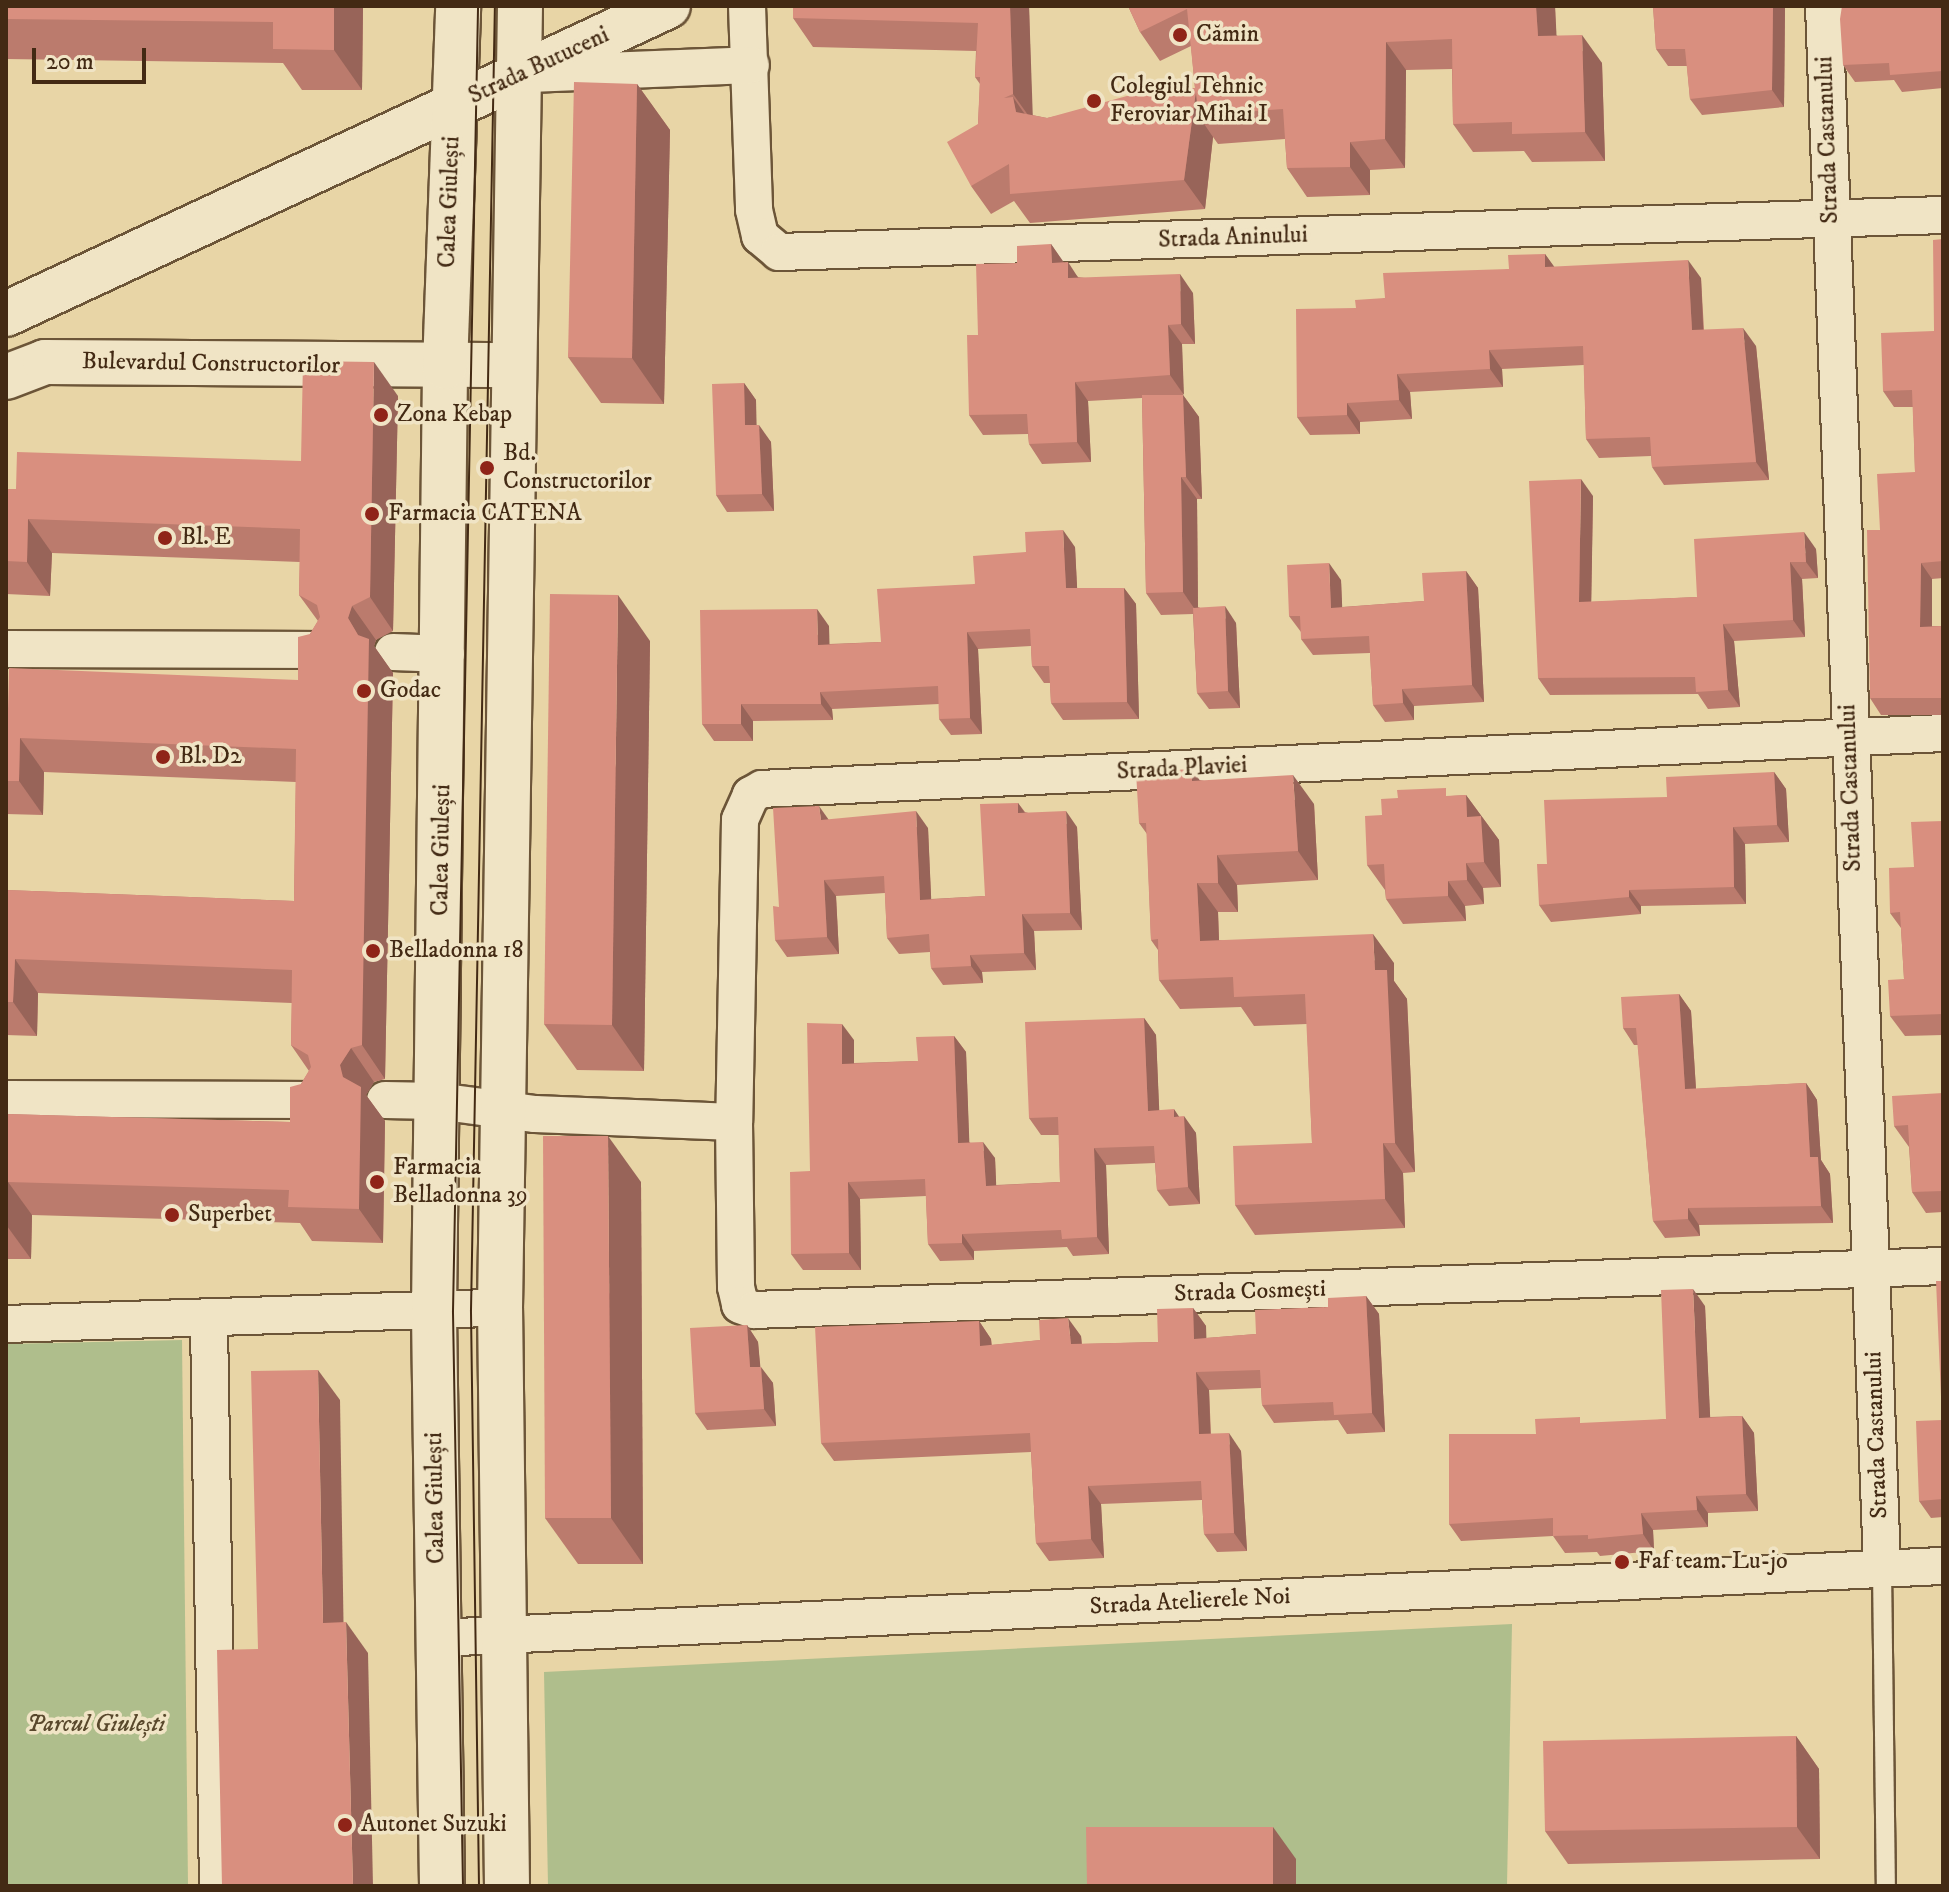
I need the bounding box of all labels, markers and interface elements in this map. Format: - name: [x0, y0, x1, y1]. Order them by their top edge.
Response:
- street label: Strada Butuceni: [464, 21, 614, 111]
- place label: Cămin: [1196, 21, 1259, 49]
- marker: Cămin: [1171, 26, 1189, 44]
- scale bar: [36, 32, 150, 82]
- text: 20 m: [46, 47, 94, 77]
- street label: Strada Castanului: [1811, 56, 1845, 224]
- place label: Colegiul Tehnic Feroviar Mihai I: [1110, 73, 1268, 129]
- marker: Colegiul Tehnic Feroviar Mihai I: [1085, 92, 1103, 110]
- street label: Calea Giulești: [433, 136, 467, 268]
- street label: Strada Aninului: [1158, 221, 1308, 255]
- street label: Bulevardul Constructorilor: [82, 347, 340, 381]
- place label: Zona Kebap: [397, 401, 512, 429]
- marker: Zona Kebap: [372, 406, 390, 424]
- place label: Bd. Constructorilor: [503, 440, 652, 496]
- marker: Bd. Constructorilor: [478, 459, 496, 477]
- place label: Farmacia CATENA: [388, 500, 581, 528]
- marker: Farmacia CATENA: [363, 505, 381, 523]
- place label: Bl. E: [181, 524, 231, 552]
- marker: Bl. E: [156, 529, 174, 547]
- place label: Godac: [380, 677, 441, 705]
- marker: Godac: [355, 682, 373, 700]
- street label: Strada Castanului: [1834, 704, 1868, 872]
- place label: Bl. D2: [179, 743, 242, 771]
- marker: Bl. D2: [154, 748, 172, 766]
- street label: Strada Plaviei: [1116, 751, 1248, 787]
- street label: Calea Giulești: [426, 784, 458, 916]
- place label: Belladonna 18: [389, 937, 524, 965]
- marker: Belladonna 18: [364, 942, 382, 960]
- place label: Farmacia Belladonna 39: [393, 1154, 528, 1210]
- marker: Farmacia Belladonna 39: [368, 1173, 386, 1191]
- place label: Superbet: [188, 1201, 272, 1229]
- marker: Superbet: [163, 1206, 181, 1224]
- street label: Strada Cosmești: [1173, 1275, 1327, 1309]
- street label: Strada Castanului: [1860, 1351, 1894, 1519]
- street label: Calea Giulești: [420, 1432, 452, 1564]
- place label: Faf team. Lu-jo: [1638, 1548, 1788, 1576]
- marker: Faf team. Lu-jo: [1613, 1553, 1631, 1571]
- street label: Strada Atelierele Noi: [1089, 1582, 1291, 1622]
- park label: Parcul Giulești: [27, 1711, 165, 1739]
- place label: Autonet Suzuki: [361, 1811, 507, 1839]
- marker: Autonet Suzuki: [336, 1816, 354, 1834]

